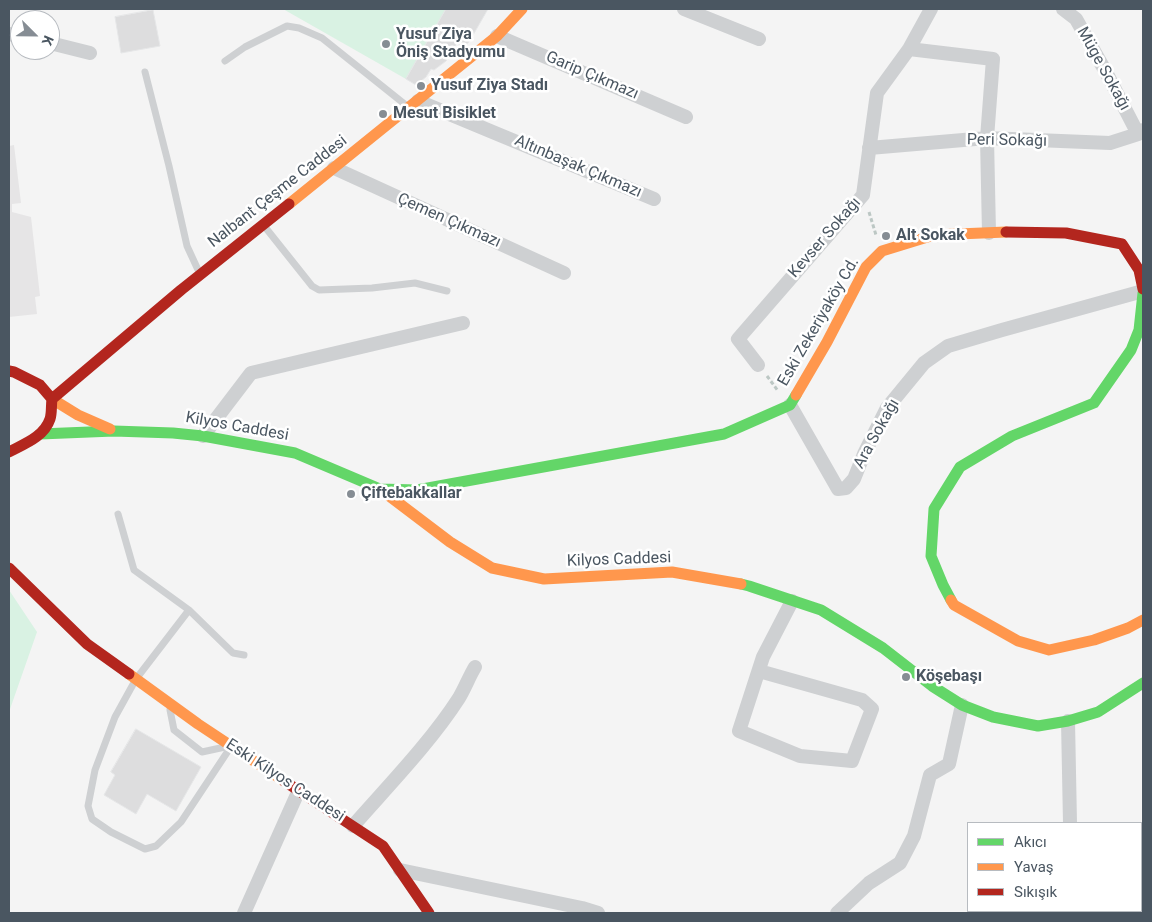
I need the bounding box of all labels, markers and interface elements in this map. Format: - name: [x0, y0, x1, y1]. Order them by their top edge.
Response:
- north arrow: [10, 10, 60, 60]
- street label: Müge Sokağı: [1072, 24, 1134, 114]
- place label: Yusuf Ziya Öniş Stadyumu: [396, 25, 505, 63]
- text: K: [39, 33, 57, 48]
- marker: Yusuf Ziya Öniş Stadyumu: [380, 38, 392, 50]
- street label: Garip Çıkmazı: [543, 48, 641, 104]
- place label: Yusuf Ziya Stadı: [431, 76, 548, 96]
- marker: Yusuf Ziya Stadı: [415, 80, 427, 92]
- place label: Mesut Bisiklet: [393, 104, 496, 124]
- marker: Mesut Bisiklet: [377, 108, 389, 120]
- street label: Peri Sokağı: [967, 131, 1047, 151]
- street label: Nalbant Çeşme Caddesi: [205, 132, 351, 252]
- street label: Altınbaşak Çıkmazı: [512, 132, 644, 202]
- street label: Çemen Çıkmazı: [394, 190, 504, 252]
- street label: Kevser Sokağı: [785, 194, 865, 282]
- place label: Alt Sokak: [896, 226, 965, 246]
- marker: Alt Sokak: [880, 230, 892, 242]
- street label: Eski Zekeriyaköy Cd.: [774, 254, 864, 390]
- street label: Ara Sokağı: [850, 396, 904, 472]
- street label: Kilyos Caddesi: [184, 408, 290, 446]
- place label: Çiftebakkallar: [361, 484, 462, 504]
- marker: Çiftebakkallar: [345, 488, 357, 500]
- street label: Kilyos Caddesi: [566, 549, 672, 571]
- place label: Köşebaşı: [916, 667, 982, 687]
- marker: Köşebaşı: [900, 671, 912, 683]
- street label: Eski Kilyos Caddesi: [222, 735, 348, 827]
- legend: [967, 822, 1142, 912]
- text: Akıcı: [1014, 833, 1047, 851]
- text: Yavaş: [1014, 858, 1054, 876]
- text: Sıkışık: [1014, 883, 1057, 901]

